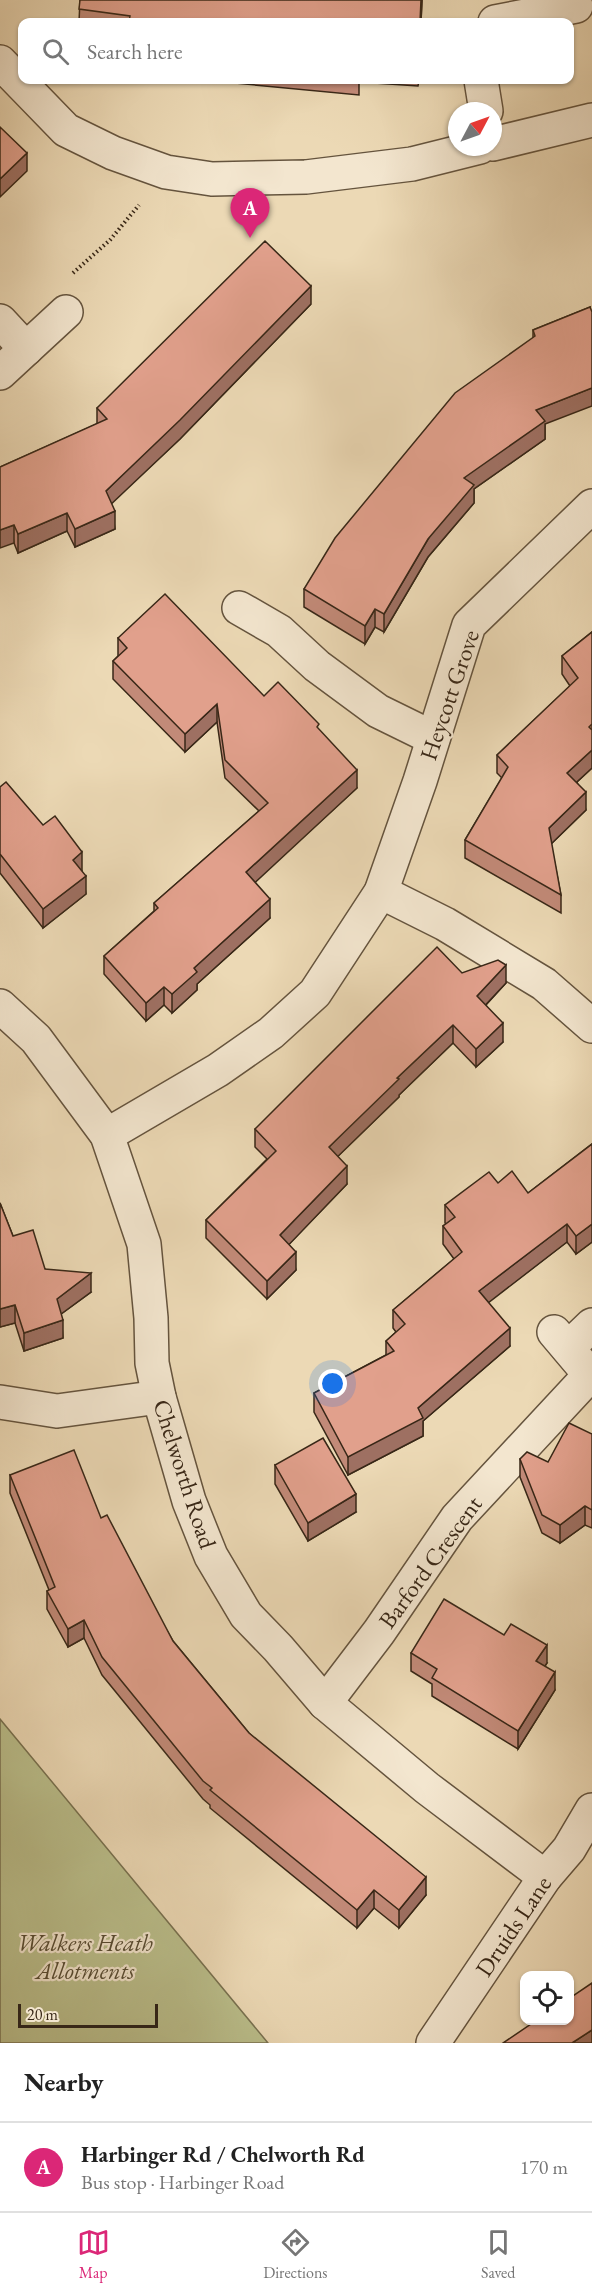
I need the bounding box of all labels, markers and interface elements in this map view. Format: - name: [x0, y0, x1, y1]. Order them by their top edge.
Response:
- search box: [18, 18, 574, 84]
- icon: search: [39, 35, 72, 68]
- text: Search here: [87, 37, 182, 66]
- north arrow: [448, 102, 502, 156]
- pin: A: [230, 188, 270, 238]
- street label: Heycott Grove: [412, 626, 486, 764]
- your location: [318, 1369, 347, 1398]
- street label: Chelworth Road: [146, 1395, 224, 1553]
- street label: Barford Crescent: [371, 1489, 489, 1634]
- street label: Druids Lane: [468, 1870, 558, 1982]
- park label: Walkers Heath Allotments: [17, 1927, 153, 1986]
- map controls: [520, 1971, 574, 2025]
- button: locate: [520, 1971, 574, 2025]
- scale bar: [18, 2001, 158, 2028]
- text: 20 m: [27, 2004, 58, 2025]
- text: Nearby: [24, 2065, 104, 2099]
- text: Harbinger Rd / Chelworth Rd: [81, 2140, 365, 2169]
- text: A: [36, 2154, 51, 2180]
- text: 170 m: [520, 2154, 568, 2180]
- text: Bus stop · Harbinger Road: [81, 2169, 284, 2195]
- tab: Map: [77, 2226, 110, 2283]
- tab: Directions: [263, 2226, 328, 2283]
- tab: Saved: [481, 2226, 515, 2283]

